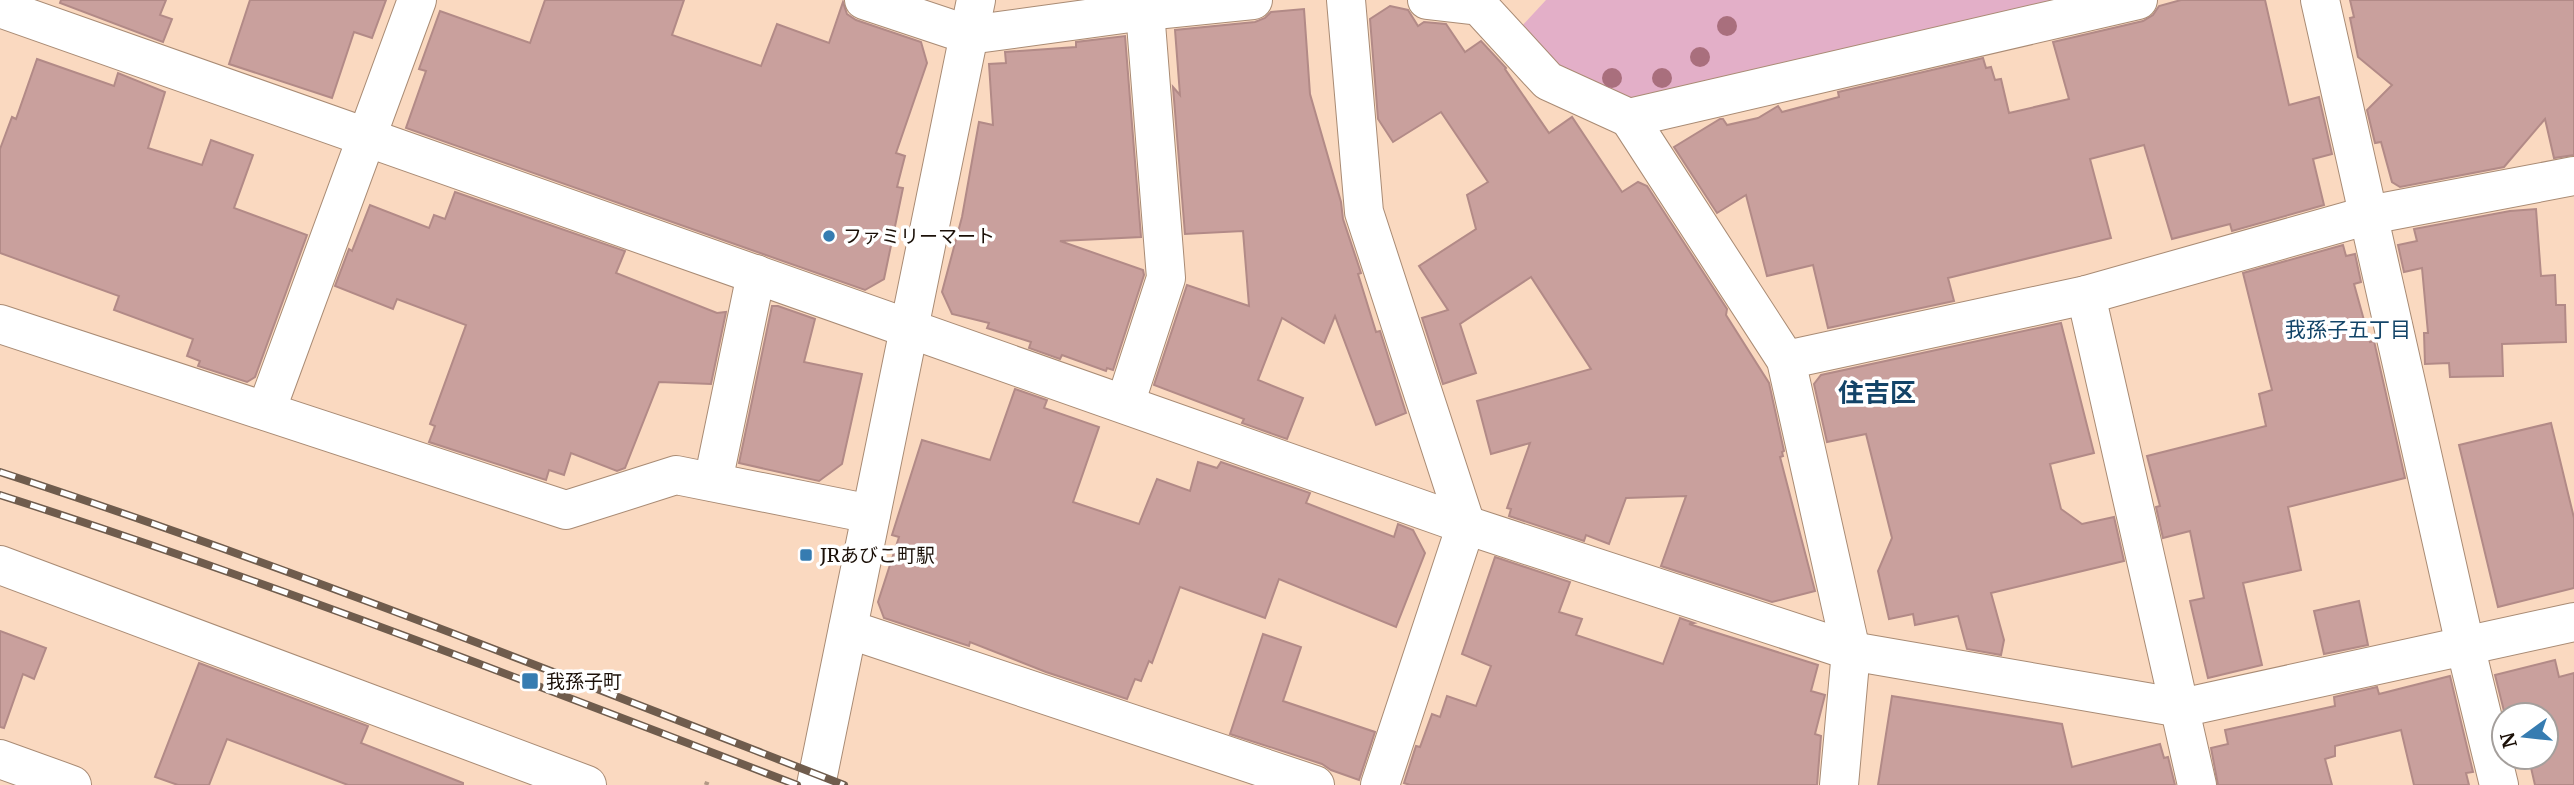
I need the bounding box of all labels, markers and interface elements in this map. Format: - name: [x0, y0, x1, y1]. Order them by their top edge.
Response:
- place label: ファミリーマート: [843, 224, 995, 248]
- marker: ファミリーマート: [821, 228, 837, 244]
- district label: 我孫子五丁目: [2285, 316, 2411, 343]
- district label: 住吉区: [1838, 376, 1916, 409]
- place label: JRあびこ町駅: [819, 543, 935, 567]
- marker: JRあびこ町駅: [798, 547, 814, 563]
- place label: 我孫子町: [546, 669, 622, 693]
- marker: 我孫子町: [520, 671, 540, 691]
- north arrow: [2490, 701, 2560, 771]
- text: N: [2495, 730, 2522, 751]

